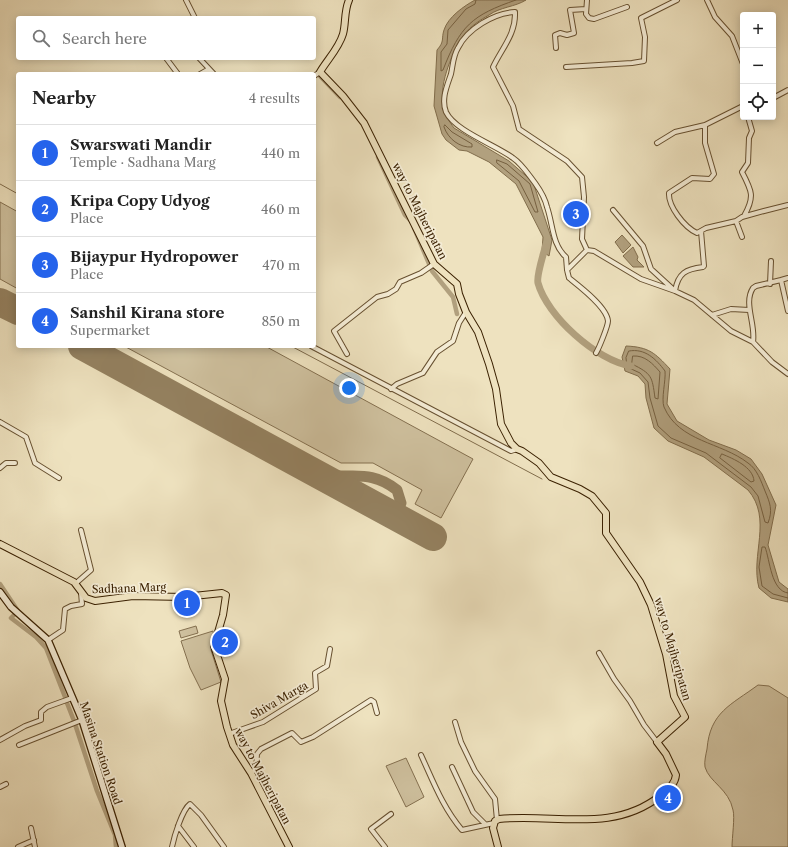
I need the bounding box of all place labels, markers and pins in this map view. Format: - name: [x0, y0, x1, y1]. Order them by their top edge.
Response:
- pin: 3: [563, 199, 589, 229]
- pin: 1: [174, 588, 200, 618]
- pin: 2: [212, 627, 238, 657]
- pin: 4: [655, 783, 681, 813]

